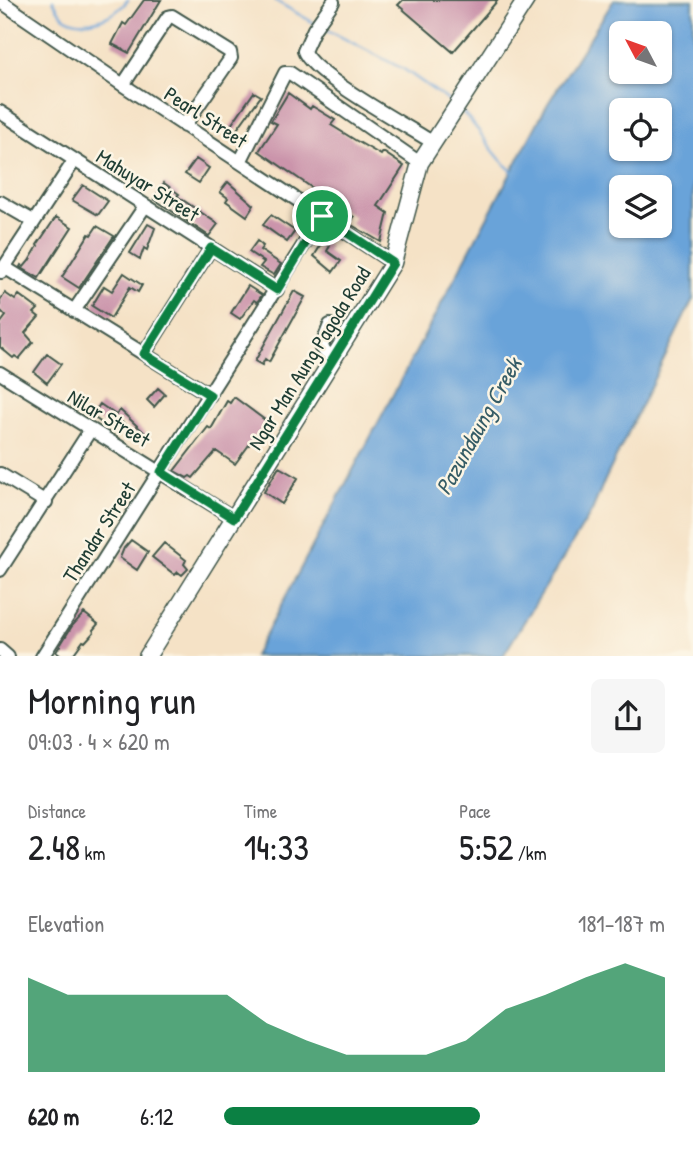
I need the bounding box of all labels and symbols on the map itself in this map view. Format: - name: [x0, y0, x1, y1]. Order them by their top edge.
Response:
- north arrow: [609, 21, 672, 84]
- street label: Pearl Street: [159, 79, 254, 155]
- street label: Mahuyar Street: [91, 142, 206, 229]
- pin: [292, 186, 352, 246]
- street label: Ngar Man Aung Pagoda Road: [241, 261, 377, 455]
- water label: Pazundaung Creek: [428, 350, 530, 500]
- street label: Nilar Street: [62, 382, 156, 454]
- street label: Thandar Street: [56, 475, 143, 588]

